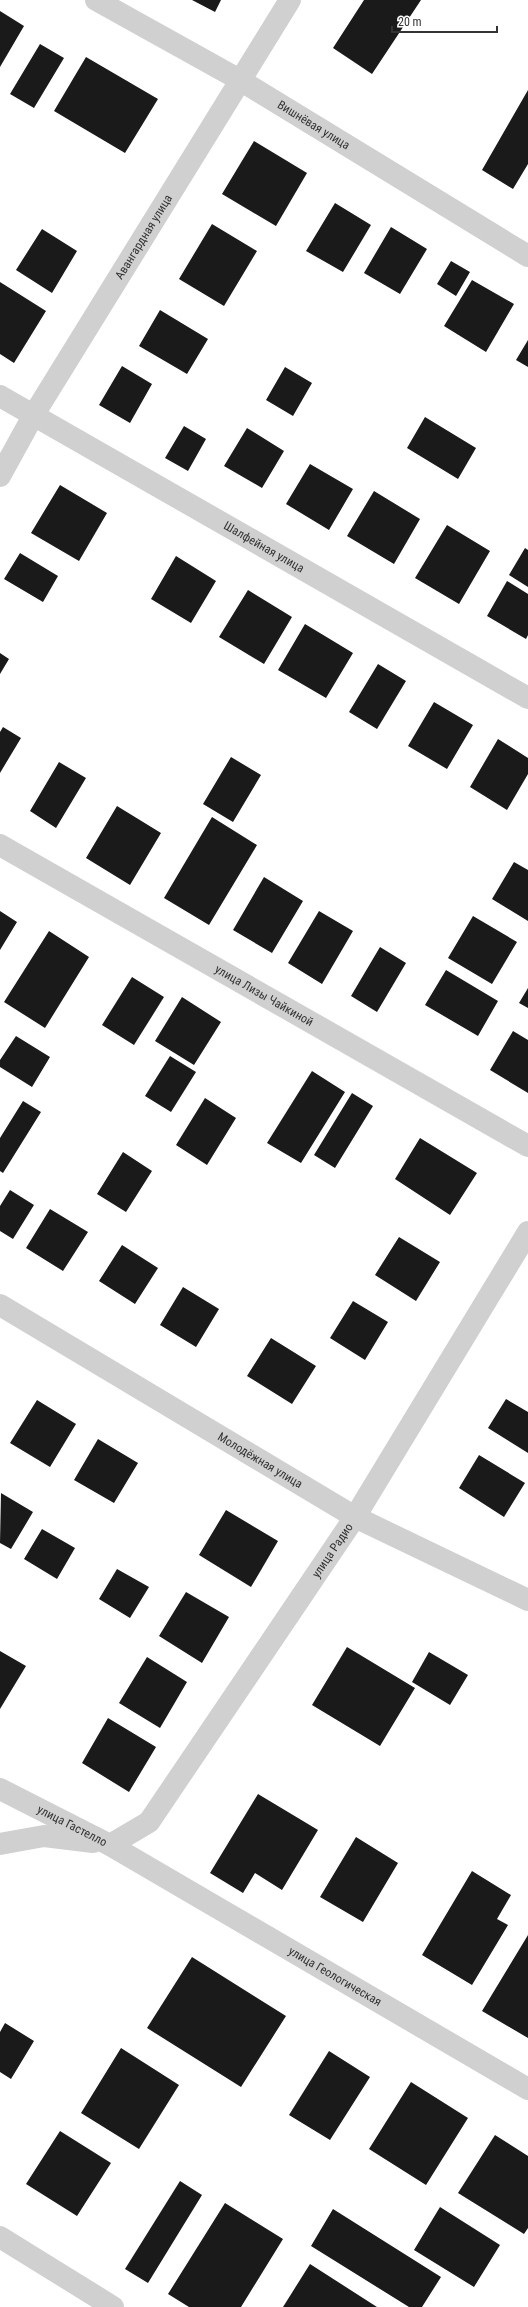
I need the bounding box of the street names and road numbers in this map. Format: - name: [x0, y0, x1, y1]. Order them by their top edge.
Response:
- street label: Вишнёвая улица: [275, 98, 353, 153]
- street label: Авангардная улица: [112, 192, 175, 282]
- street label: Шалфейная улица: [221, 518, 307, 576]
- street label: улица Лизы Чайкиной: [212, 962, 316, 1029]
- street label: Молодёжная улица: [215, 1430, 305, 1491]
- street label: улица Радио: [309, 1520, 356, 1580]
- street label: улица Гастелло: [35, 1802, 109, 1849]
- street label: улица Геологическая: [286, 1944, 384, 2009]

